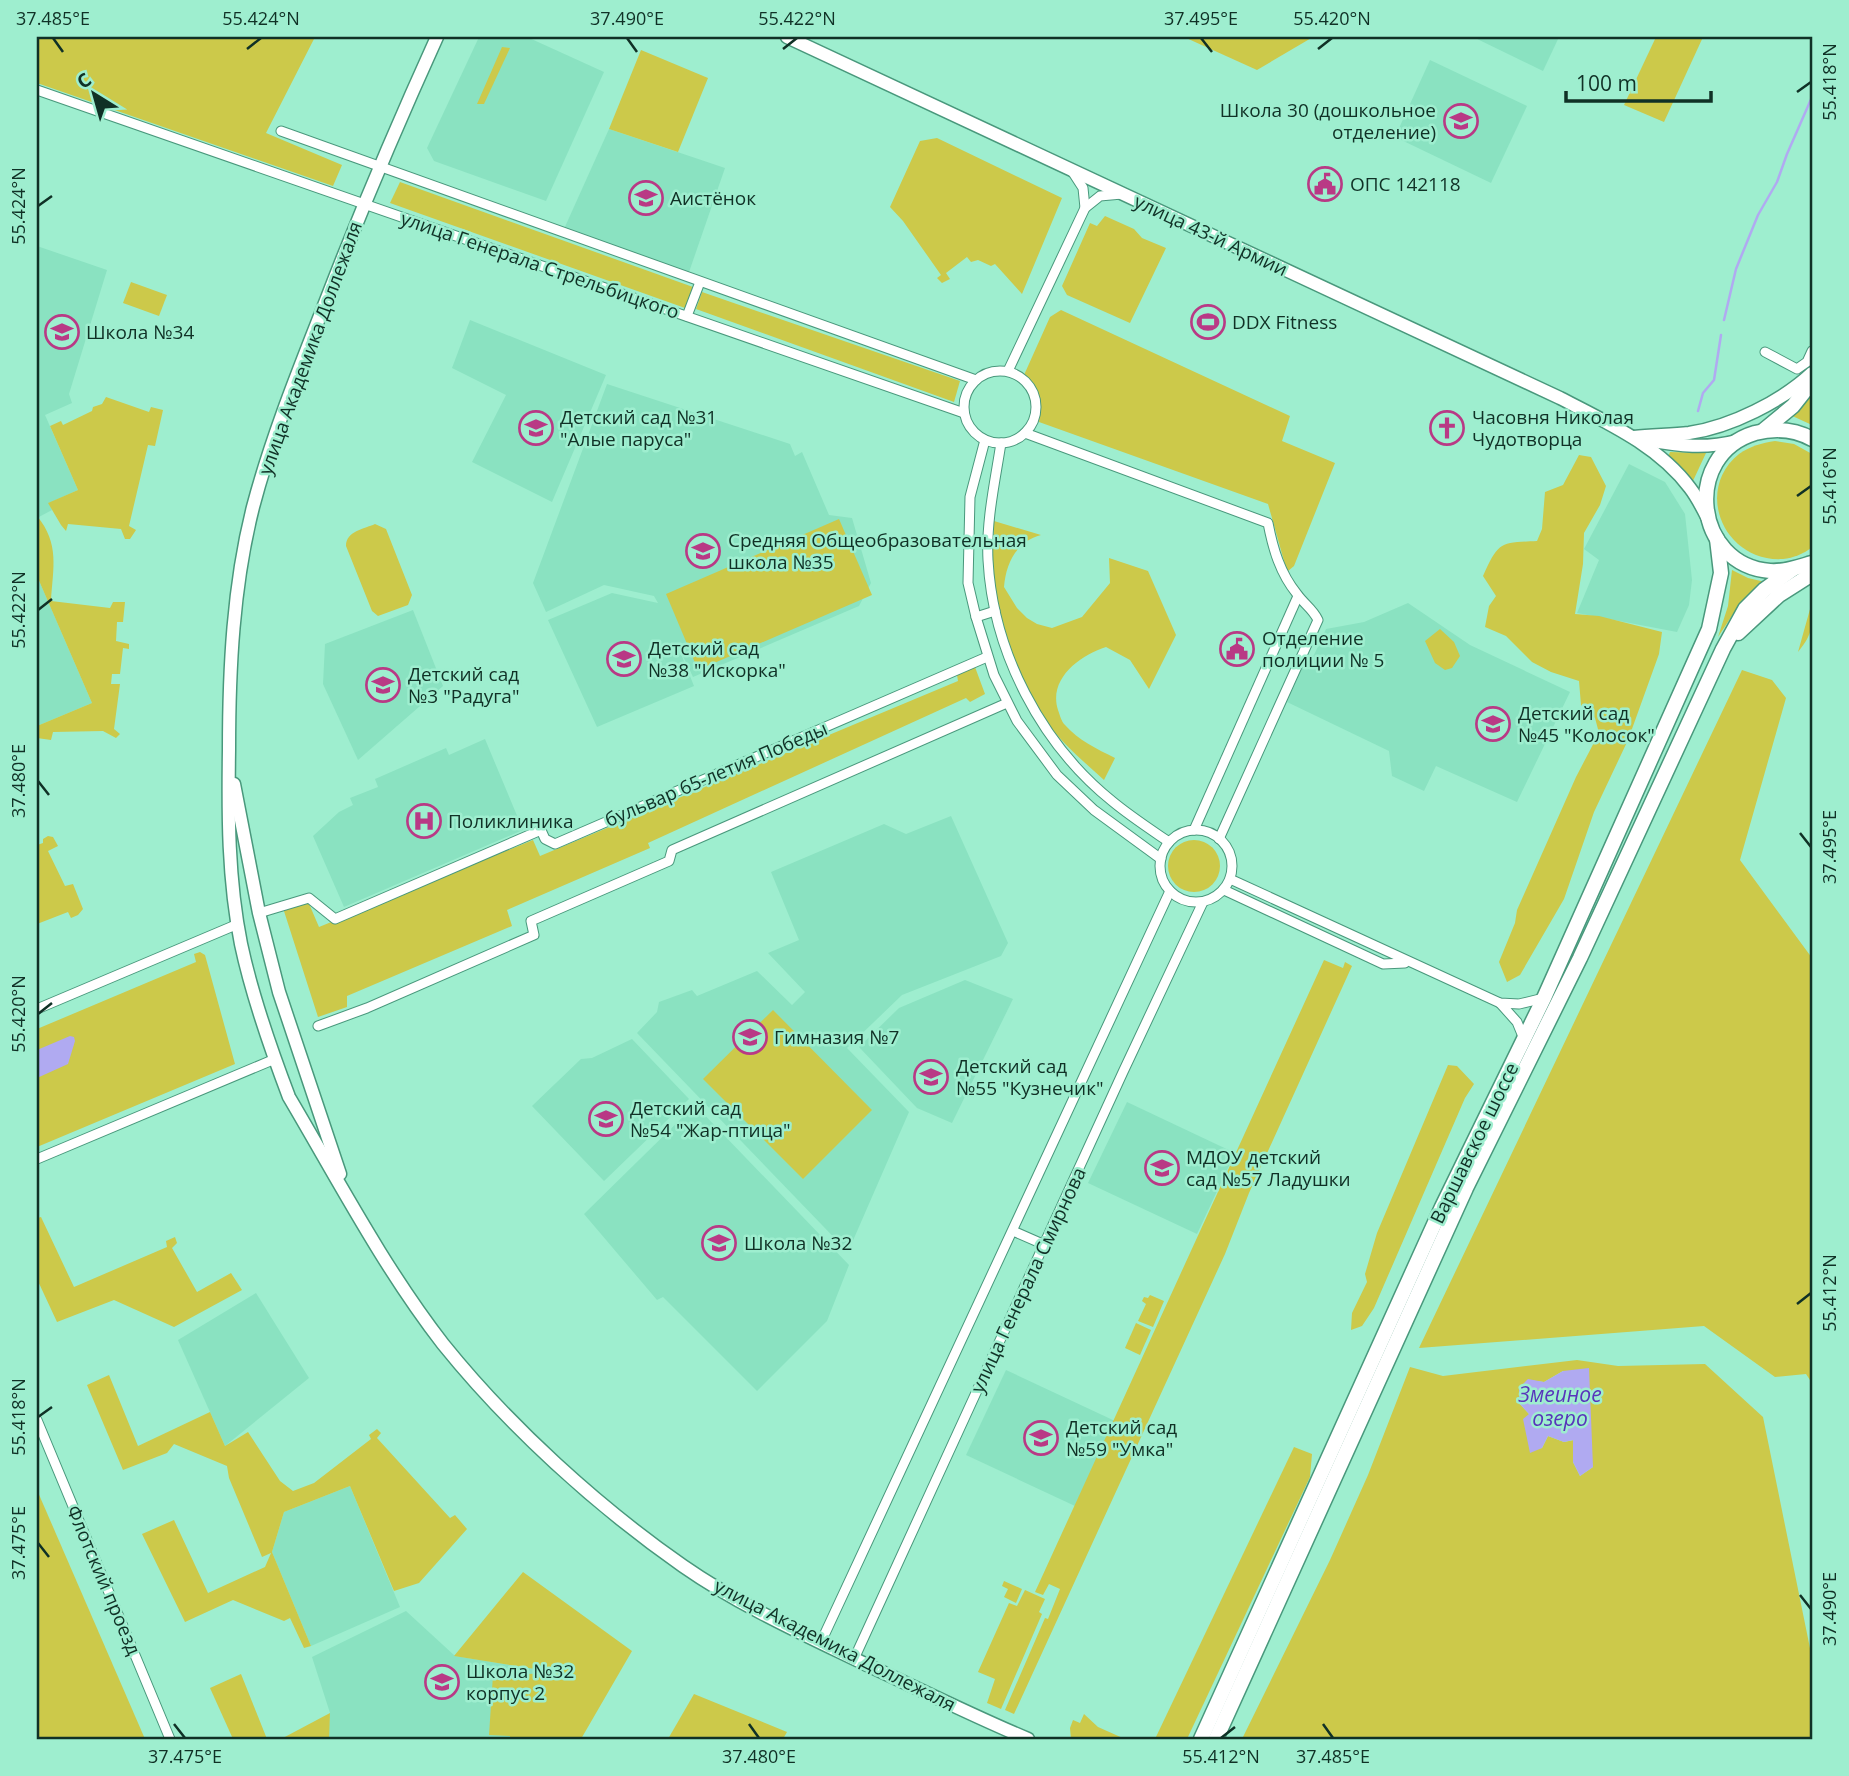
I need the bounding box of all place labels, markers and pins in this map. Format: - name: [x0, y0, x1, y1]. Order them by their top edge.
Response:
- place label: Школа 30 (дошкольное отделение): [1220, 97, 1436, 145]
- school or university icon: Школа 30 (дошкольное отделение): [1442, 102, 1480, 140]
- public building icon: ОПС 142118: [1306, 165, 1344, 203]
- place label: ОПС 142118: [1350, 171, 1461, 197]
- school or university icon: Аистёнок: [627, 179, 665, 217]
- place label: Аистёнок: [670, 185, 756, 211]
- sports icon: DDX Fitness: [1189, 303, 1227, 341]
- place label: DDX Fitness: [1232, 309, 1337, 335]
- school or university icon: Школа №34: [43, 313, 81, 351]
- place label: Школа №34: [86, 319, 194, 345]
- place label: Детский сад №31 "Алые паруса": [560, 404, 717, 452]
- place label: Часовня Николая Чудотворца: [1472, 404, 1634, 452]
- school or university icon: Детский сад №31 "Алые паруса": [517, 409, 555, 447]
- church icon: Часовня Николая Чудотворца: [1428, 409, 1466, 447]
- place label: Средняя Общеобразовательная школа №35: [728, 527, 1027, 575]
- school or university icon: Средняя Общеобразовательная школа №35: [684, 532, 722, 570]
- place label: Отделение полиции № 5: [1262, 625, 1384, 673]
- public building icon: Отделение полиции № 5: [1218, 630, 1256, 668]
- place label: Детский сад №38 "Искорка": [648, 635, 786, 683]
- school or university icon: Детский сад №38 "Искорка": [605, 640, 643, 678]
- place label: Детский сад №3 "Радуга": [408, 661, 519, 709]
- school or university icon: Детский сад №3 "Радуга": [364, 666, 402, 704]
- place label: Детский сад №45 "Колосок": [1518, 700, 1655, 748]
- school or university icon: Детский сад №45 "Колосок": [1474, 705, 1512, 743]
- hospital icon: Поликлиника: [405, 802, 443, 840]
- place label: Поликлиника: [448, 808, 573, 834]
- school or university icon: Гимназия №7: [731, 1018, 769, 1056]
- place label: Гимназия №7: [774, 1024, 899, 1050]
- place label: Детский сад №55 "Кузнечик": [956, 1053, 1104, 1101]
- school or university icon: Детский сад №55 "Кузнечик": [912, 1058, 950, 1096]
- place label: Детский сад №54 "Жар-птица": [630, 1095, 791, 1143]
- school or university icon: Детский сад №54 "Жар-птица": [587, 1100, 625, 1138]
- place label: МДОУ детский сад №57 Ладушки: [1186, 1144, 1351, 1192]
- school or university icon: МДОУ детский сад №57 Ладушки: [1143, 1149, 1181, 1187]
- school or university icon: Школа №32: [700, 1224, 738, 1262]
- place label: Школа №32: [744, 1230, 852, 1256]
- place label: Детский сад №59 "Умка": [1066, 1414, 1177, 1462]
- school or university icon: Детский сад №59 "Умка": [1022, 1419, 1060, 1457]
- place label: Школа №32 корпус 2: [466, 1658, 574, 1706]
- school or university icon: Школа №32 корпус 2: [423, 1663, 461, 1701]

